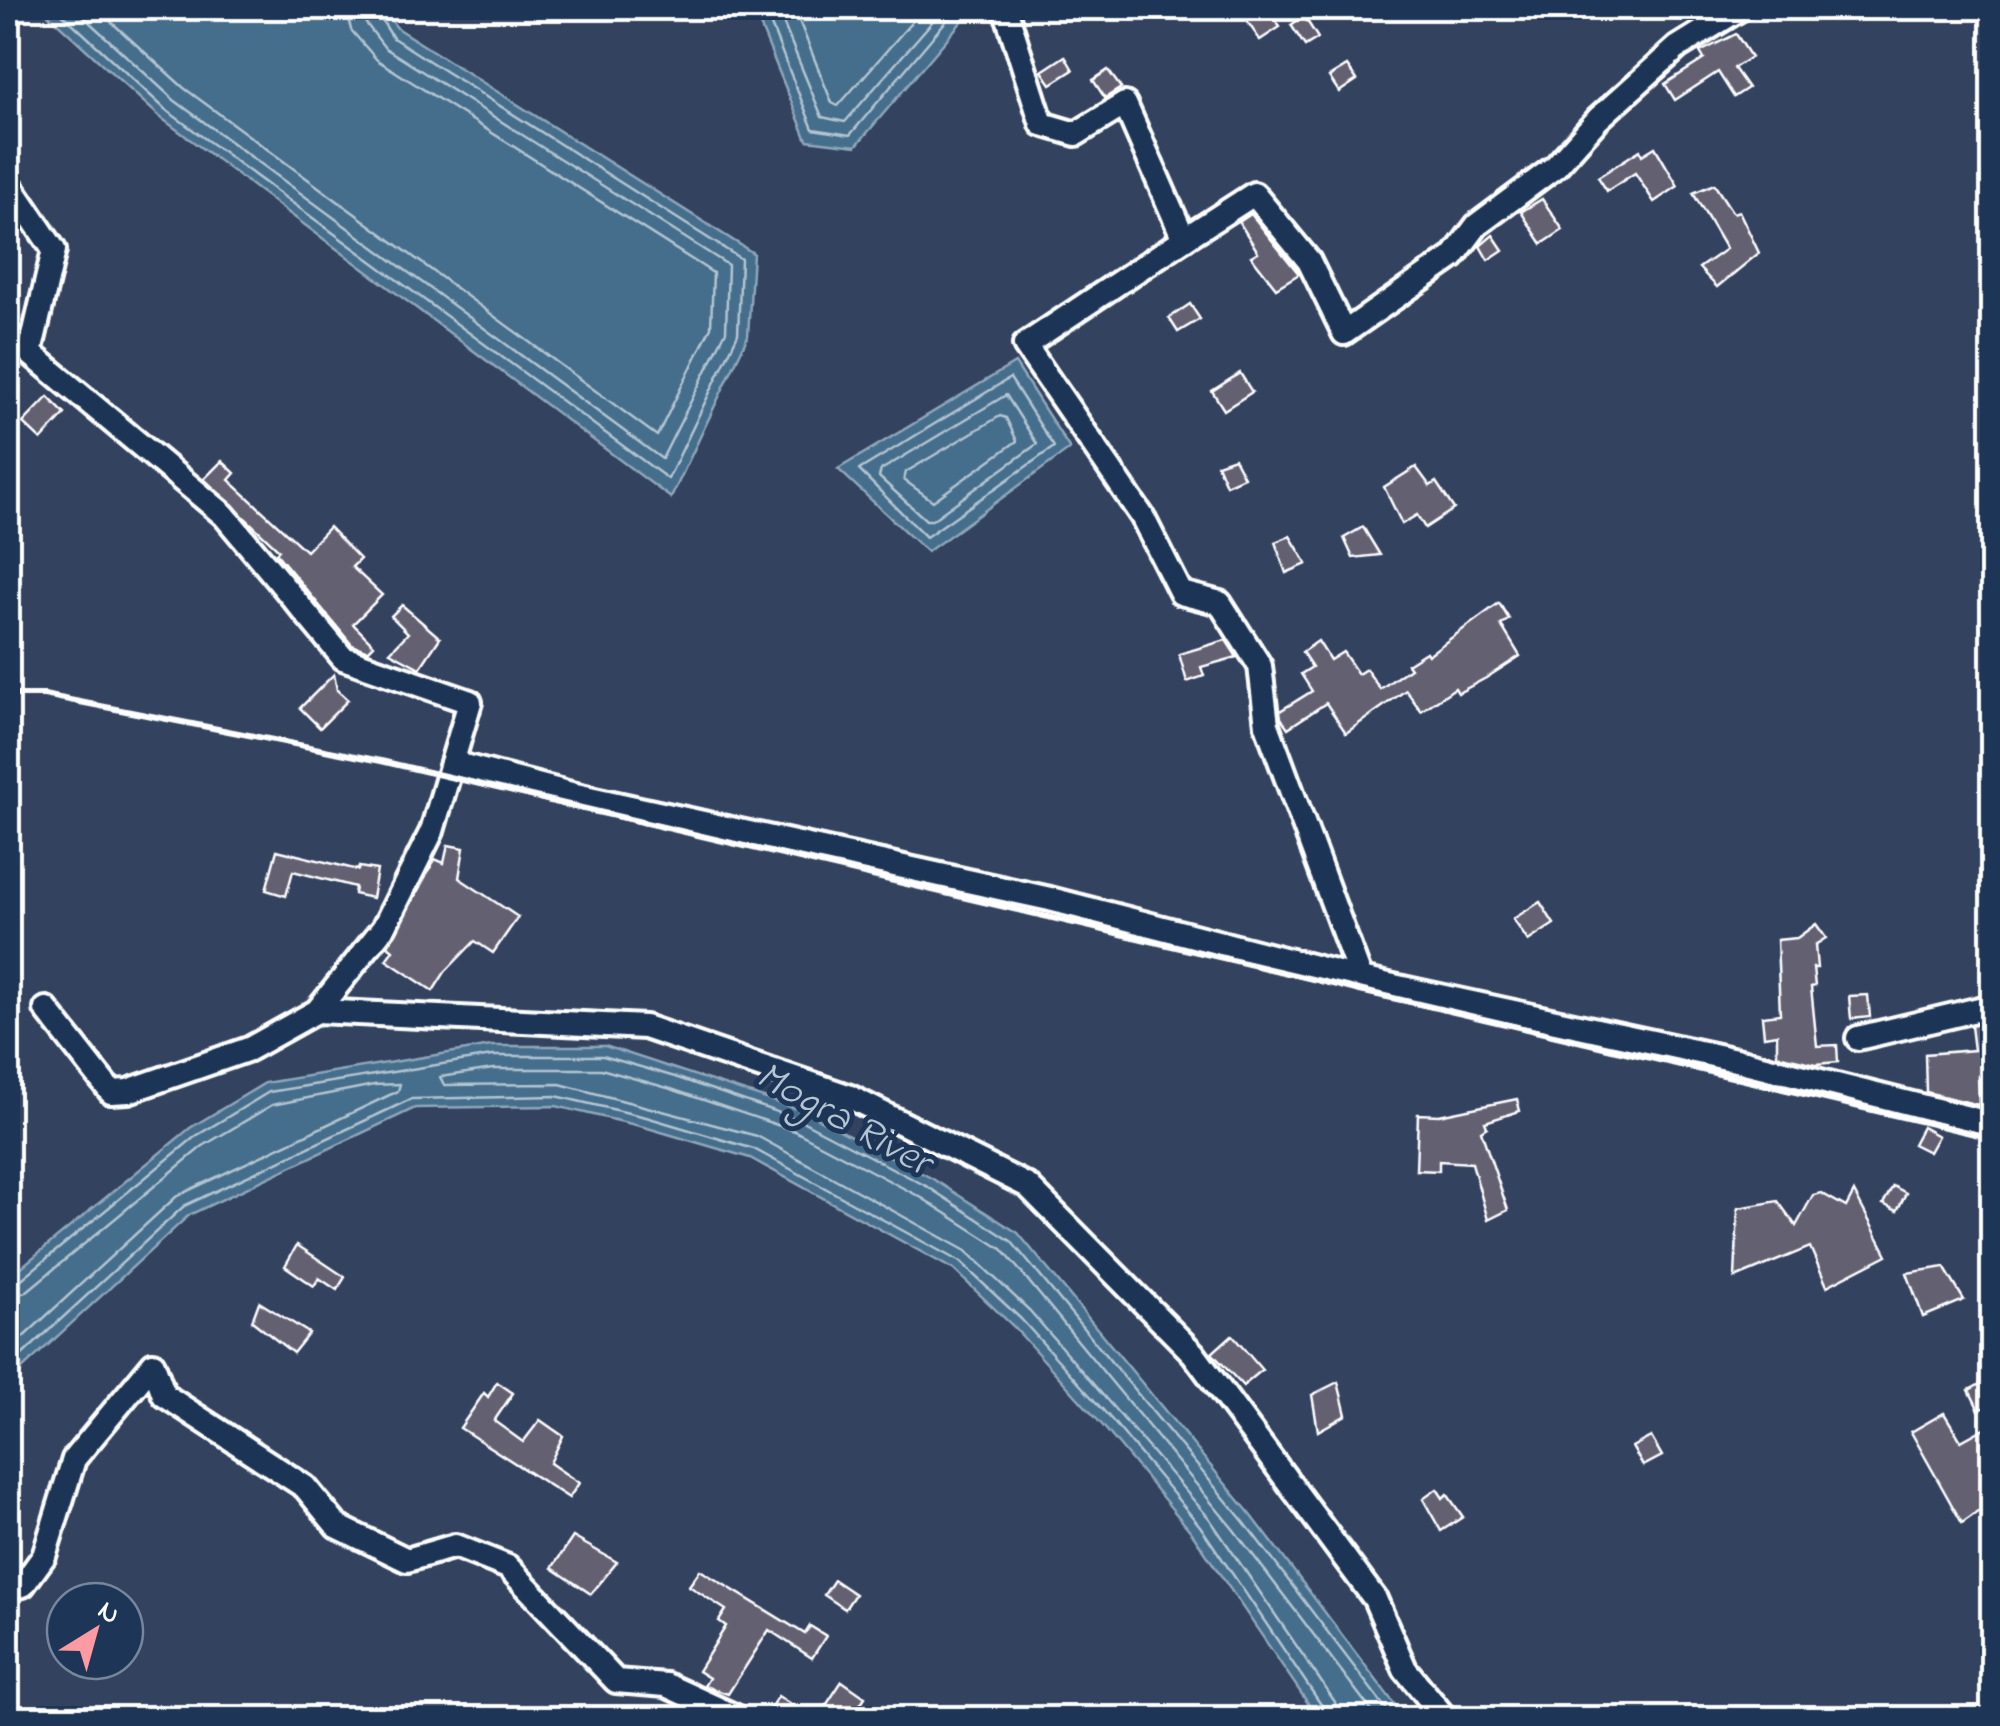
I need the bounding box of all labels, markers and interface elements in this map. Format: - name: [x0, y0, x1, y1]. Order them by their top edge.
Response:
- water label: Mogra River: [744, 1047, 946, 1197]
- north arrow: [45, 1581, 145, 1681]
- text: N: [88, 1592, 128, 1636]

